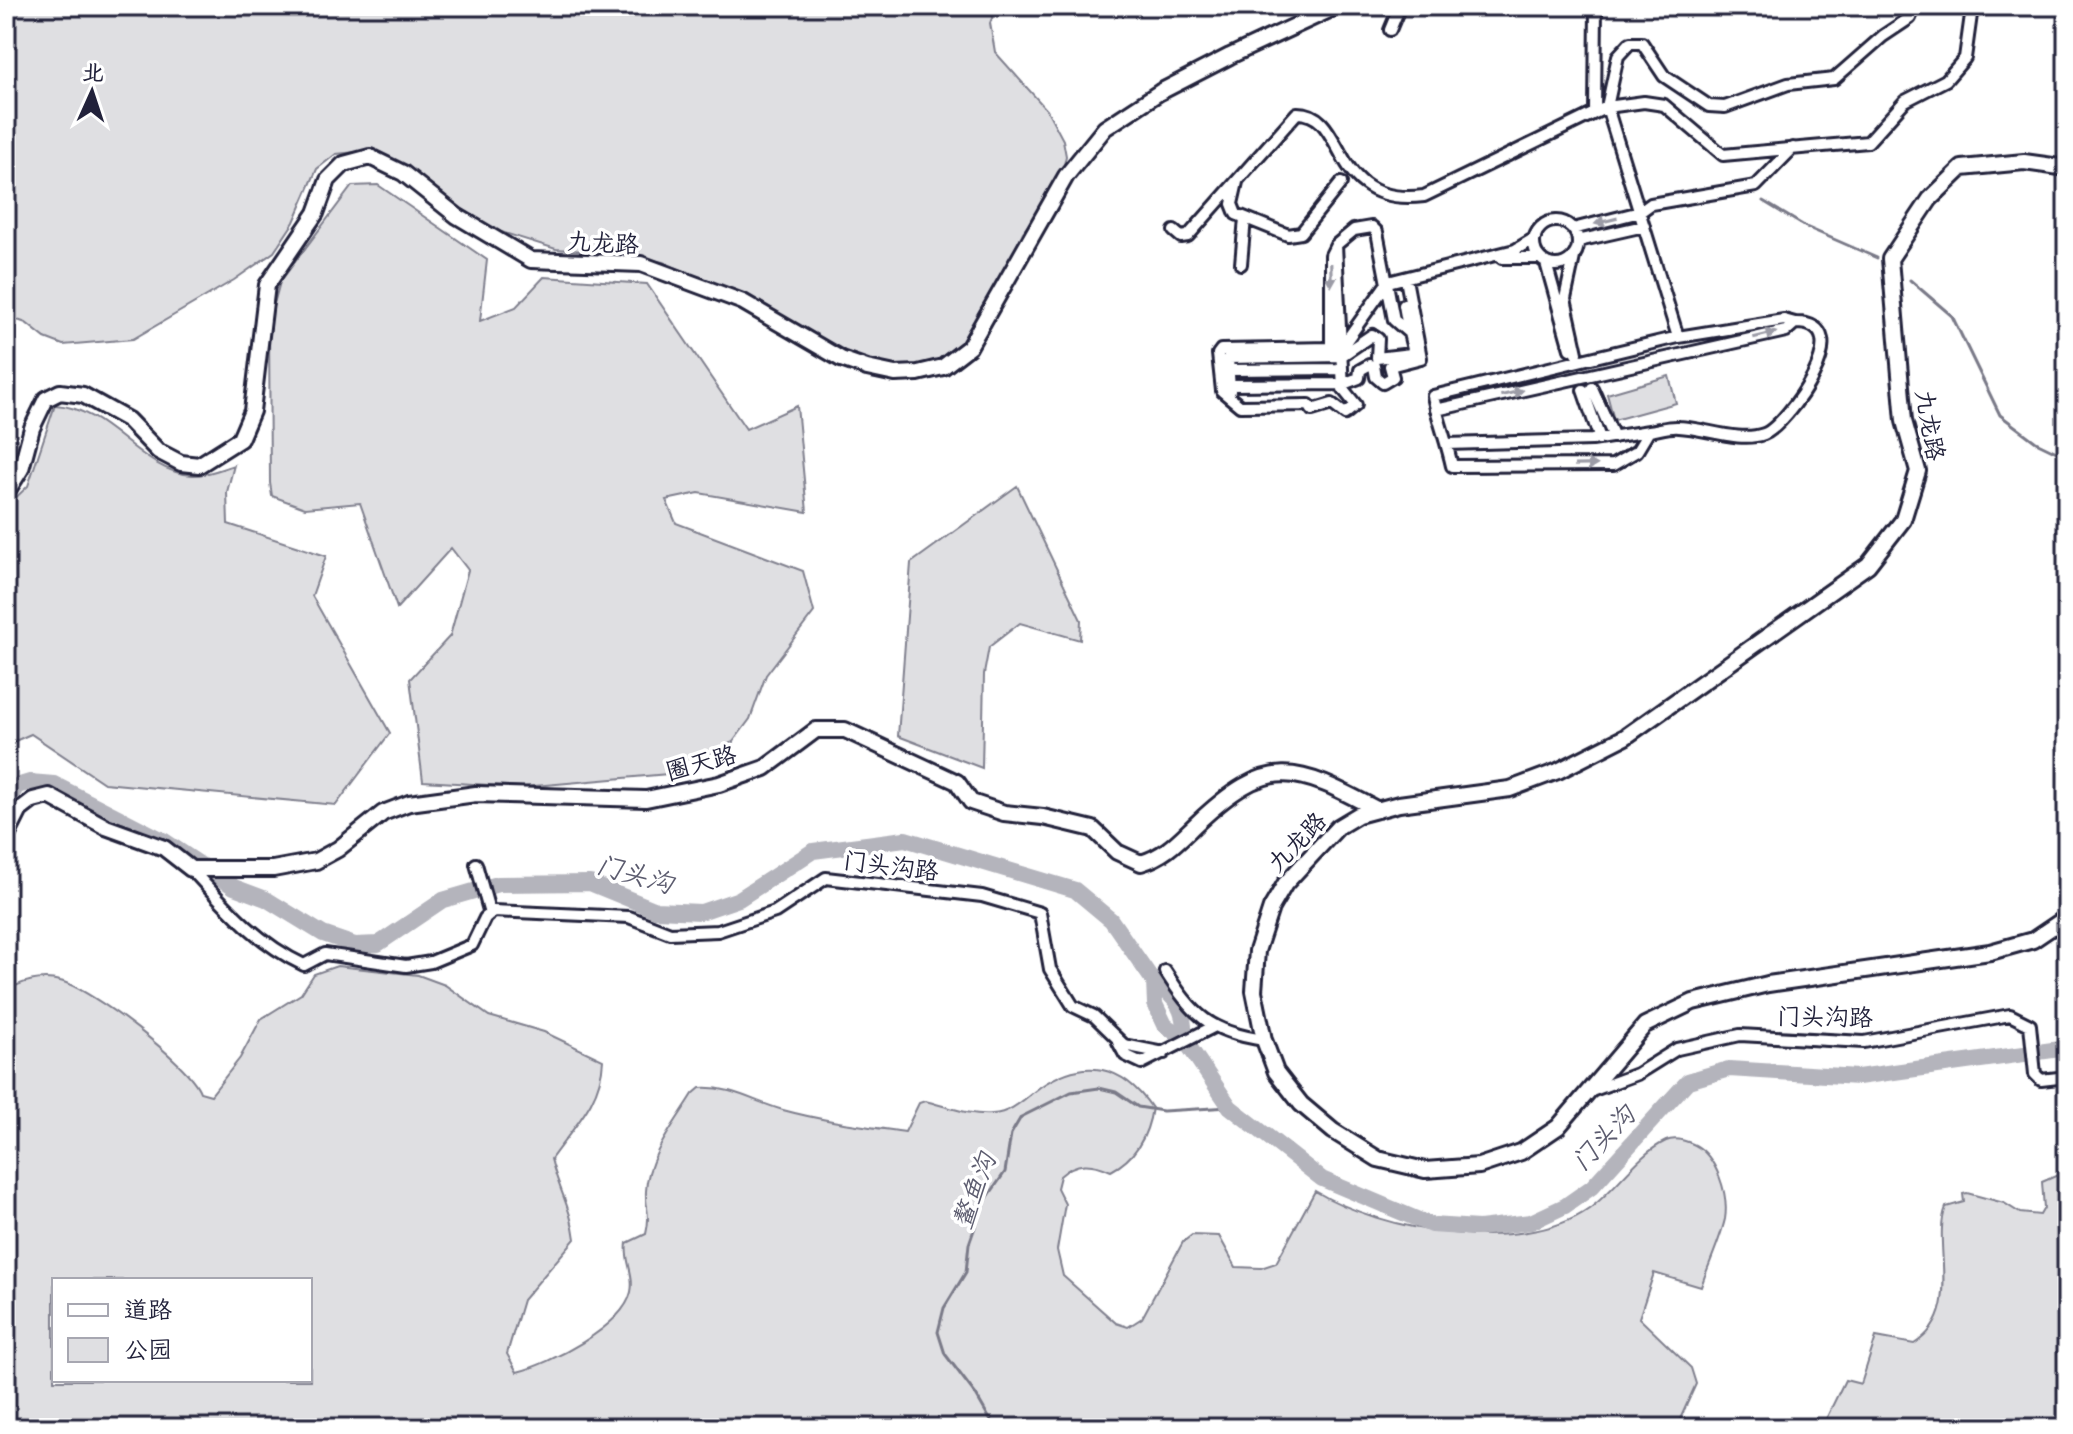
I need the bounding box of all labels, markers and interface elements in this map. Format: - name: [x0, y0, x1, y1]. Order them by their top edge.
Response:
- north arrow: [52, 52, 132, 132]
- text: 北: [81, 59, 105, 88]
- one-way arrow: [1594, 215, 1619, 227]
- street label: 九龙路: [566, 227, 640, 260]
- one-way arrow: [1325, 263, 1338, 288]
- one-way arrow: [1753, 328, 1778, 341]
- one-way arrow: [1500, 386, 1525, 399]
- street label: 九龙路: [1909, 387, 1950, 463]
- one-way arrow: [1574, 459, 1599, 471]
- street label: 圈天路: [663, 740, 740, 787]
- street label: 九龙路: [1262, 806, 1333, 878]
- street label: 门头沟路: [842, 846, 940, 887]
- water label: 门头沟: [593, 850, 678, 902]
- street label: 门头沟路: [1777, 1002, 1873, 1033]
- water label: 门头沟: [1566, 1099, 1644, 1178]
- water label: 鳌鱼沟: [948, 1148, 1004, 1233]
- legend: [52, 1278, 312, 1382]
- text: 道路: [124, 1296, 172, 1325]
- text: 公园: [124, 1336, 172, 1365]

